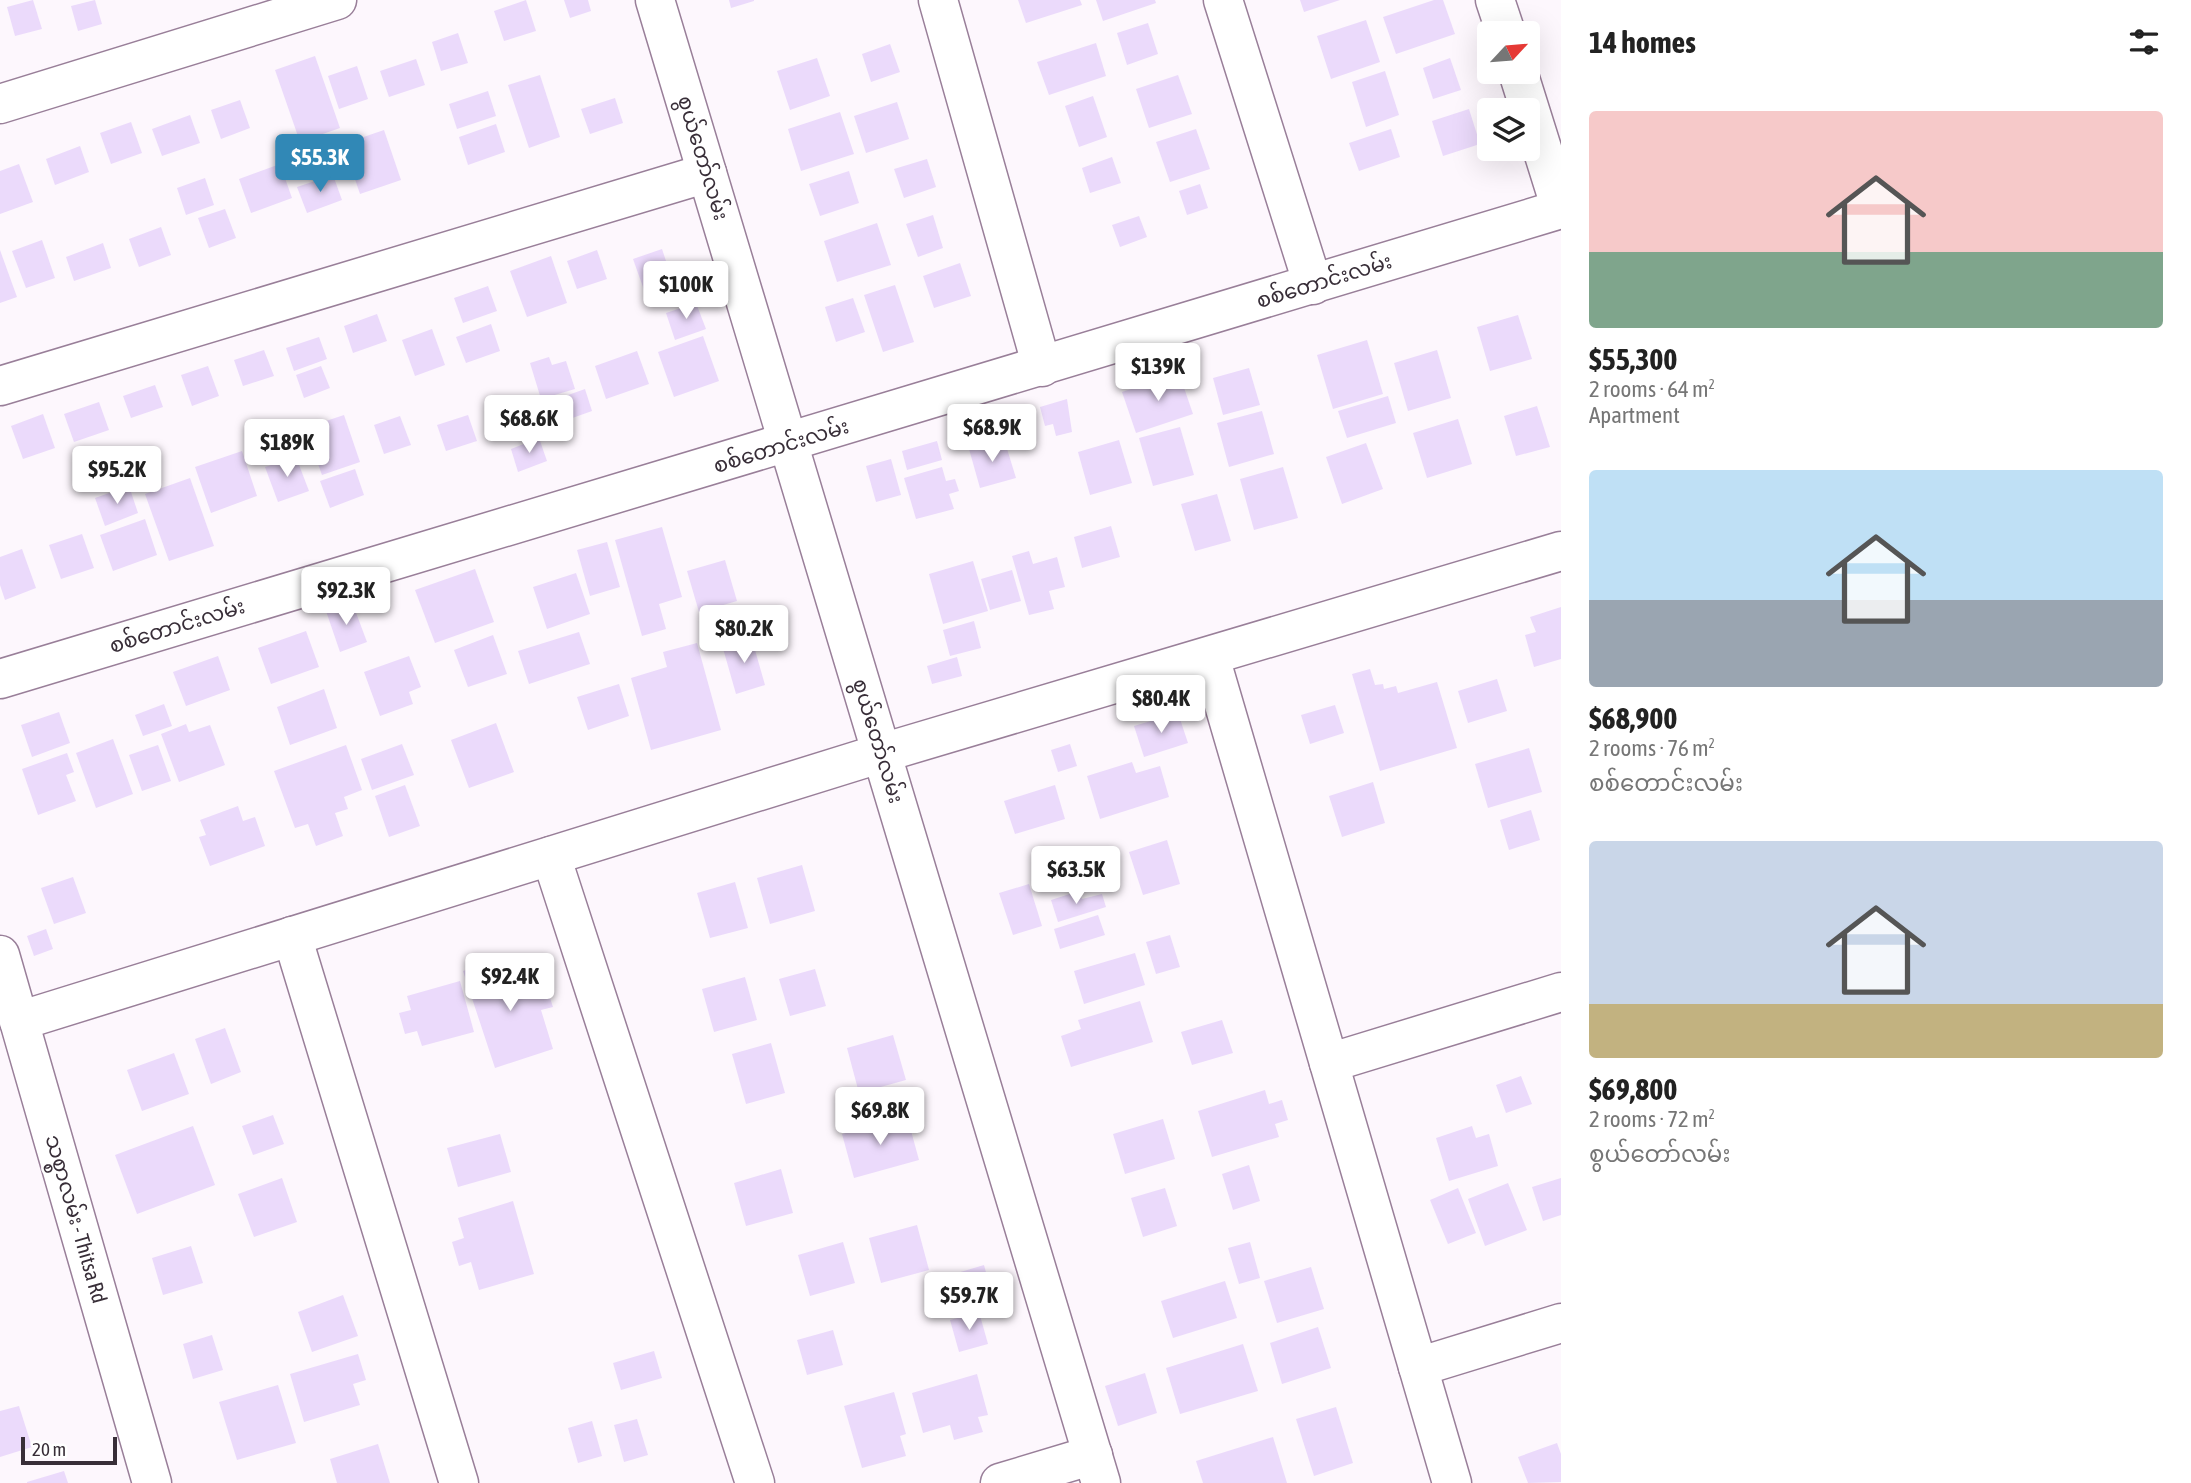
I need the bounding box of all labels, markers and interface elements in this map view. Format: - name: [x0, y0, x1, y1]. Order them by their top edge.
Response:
- north arrow: [1477, 21, 1540, 84]
- map controls: [1477, 21, 1540, 161]
- icon: filters: [2125, 23, 2163, 61]
- text: 14 homes: [1589, 25, 1696, 59]
- street label: စွယ်တော်လမ်း: [669, 92, 737, 224]
- button: layers: [1477, 98, 1540, 161]
- pin: $55.3K: [263, 134, 377, 194]
- text: $55.3K: [291, 144, 349, 170]
- icon: home: [1813, 157, 1939, 283]
- street label: စစ်တောင်းလမ်း: [1252, 245, 1394, 312]
- pin: $100K: [637, 262, 735, 321]
- text: $100K: [659, 271, 713, 297]
- text: $55,300: [1589, 342, 1677, 376]
- pin: $139K: [1109, 344, 1207, 403]
- text: $139K: [1131, 353, 1185, 379]
- text: 2 rooms · 64 m²: [1589, 376, 1715, 402]
- pin: $68.6K: [472, 396, 586, 455]
- text: Apartment: [1589, 402, 1680, 428]
- text: $68.6K: [500, 405, 558, 431]
- pin: $68.9K: [935, 405, 1049, 464]
- street label: စစ်တောင်းလမ်း: [709, 410, 851, 477]
- text: $68.9K: [963, 414, 1021, 440]
- pin: $189K: [238, 420, 336, 479]
- text: $189K: [260, 429, 314, 455]
- pin: $95.2K: [60, 447, 174, 506]
- text: $95.2K: [88, 456, 146, 482]
- icon: home: [1813, 516, 1939, 642]
- pin: $92.3K: [289, 568, 403, 627]
- text: $92.3K: [317, 577, 375, 603]
- street label: စစ်တောင်းလမ်း: [105, 590, 247, 657]
- pin: $80.2K: [687, 606, 801, 665]
- text: $80.2K: [715, 615, 773, 641]
- street label: စွယ်တော်လမ်း: [844, 675, 912, 807]
- pin: $80.4K: [1104, 676, 1218, 735]
- text: $80.4K: [1132, 685, 1190, 711]
- text: $68,900: [1589, 701, 1677, 735]
- text: 2 rooms · 76 m²: [1589, 735, 1715, 761]
- text: စစ်တောင်းလမ်း: [1589, 770, 1743, 796]
- pin: $63.5K: [1019, 846, 1133, 906]
- text: $63.5K: [1047, 856, 1105, 882]
- icon: home: [1813, 887, 1939, 1013]
- pin: $92.4K: [453, 954, 567, 1013]
- text: $92.4K: [481, 963, 539, 989]
- text: $69,800: [1589, 1072, 1677, 1106]
- pin: $69.8K: [823, 1088, 937, 1147]
- text: $69.8K: [851, 1097, 909, 1123]
- text: 2 rooms · 72 m²: [1589, 1106, 1715, 1132]
- street label: သစ္စာလမ်း - Thitsa Rd: [35, 1131, 115, 1307]
- text: စွယ်တော်လမ်း: [1589, 1141, 1730, 1167]
- pin: $59.7K: [912, 1272, 1026, 1332]
- text: $59.7K: [940, 1282, 998, 1308]
- scale bar: [21, 1434, 117, 1466]
- text: 20 m: [32, 1438, 66, 1460]

